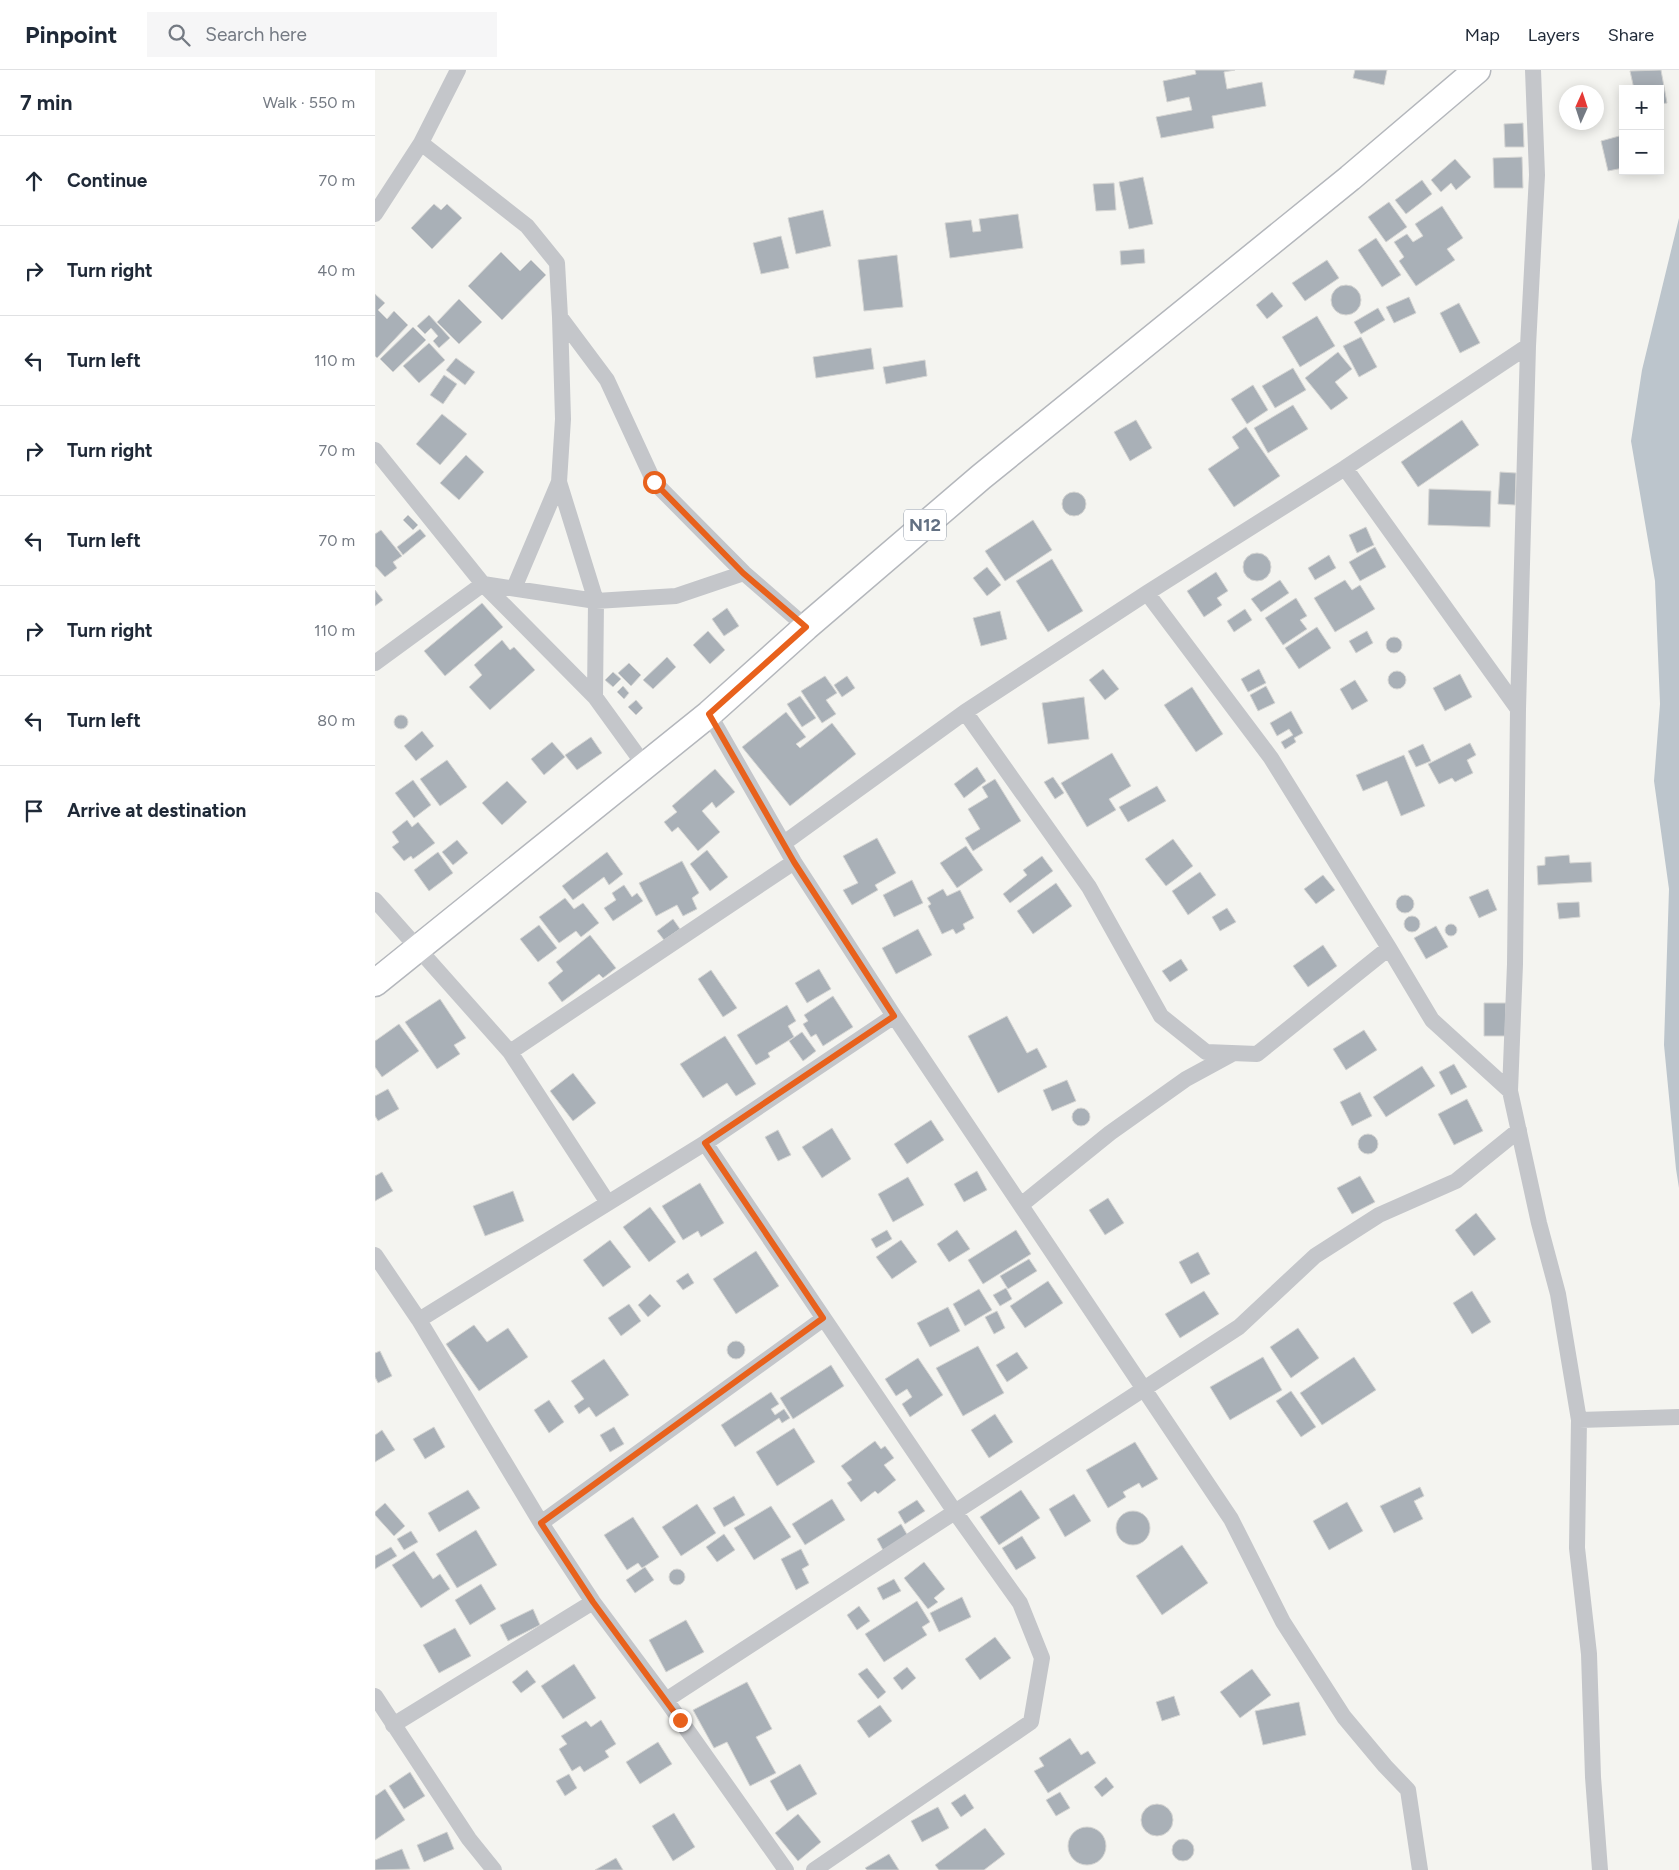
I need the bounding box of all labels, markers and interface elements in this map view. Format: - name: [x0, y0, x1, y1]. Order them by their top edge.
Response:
- search box: [147, 12, 497, 57]
- text: Pinpoint: [25, 20, 117, 49]
- icon: search: [165, 21, 193, 49]
- text: Search here: [205, 23, 307, 46]
- text: Map: [1465, 24, 1500, 46]
- text: Layers: [1528, 24, 1580, 46]
- text: Share: [1608, 24, 1654, 46]
- north arrow: [1559, 85, 1604, 130]
- map controls: [1619, 85, 1664, 175]
- button: +: [1619, 85, 1664, 130]
- text: 7 min: [20, 90, 72, 115]
- text: Walk · 550 m: [263, 93, 355, 112]
- button: −: [1619, 130, 1664, 175]
- icon: ahead: [20, 167, 48, 195]
- text: Continue: [67, 169, 147, 192]
- text: 70 m: [319, 171, 355, 190]
- icon: right: [20, 257, 48, 285]
- text: Turn right: [67, 259, 153, 282]
- text: 40 m: [317, 261, 355, 280]
- icon: left: [20, 347, 48, 375]
- text: Turn left: [67, 349, 141, 372]
- text: 110 m: [314, 351, 355, 370]
- icon: right: [20, 437, 48, 465]
- text: Turn right: [67, 439, 153, 462]
- text: 70 m: [319, 441, 355, 460]
- route start: [643, 471, 666, 494]
- road number: N12: [904, 510, 946, 540]
- icon: left: [20, 527, 48, 555]
- text: Turn left: [67, 529, 141, 552]
- text: 70 m: [319, 531, 355, 550]
- icon: right: [20, 617, 48, 645]
- text: Turn right: [67, 619, 153, 642]
- text: 110 m: [314, 621, 355, 640]
- icon: left: [20, 707, 48, 735]
- text: Turn left: [67, 709, 141, 732]
- text: 80 m: [317, 711, 355, 730]
- icon: arrive: [20, 797, 48, 825]
- text: Arrive at destination: [67, 799, 246, 822]
- route end: [669, 1709, 692, 1732]

